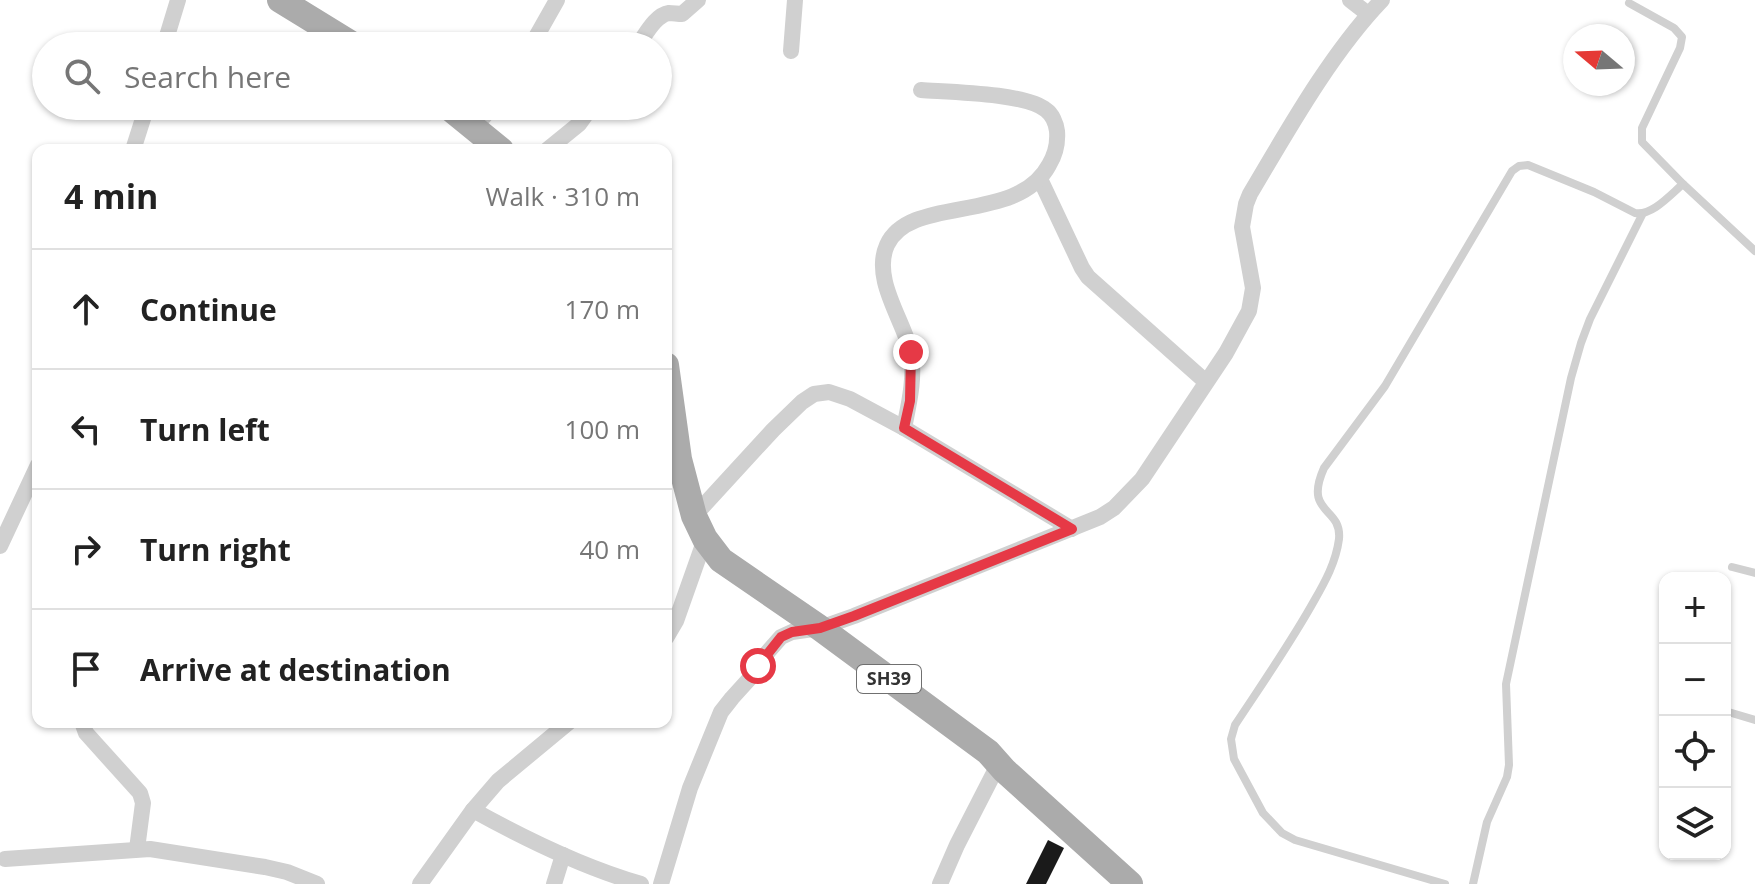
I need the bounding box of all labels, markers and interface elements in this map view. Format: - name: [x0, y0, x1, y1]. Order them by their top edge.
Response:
- north arrow: [1563, 24, 1635, 96]
- search box: [32, 32, 672, 120]
- icon: search: [60, 54, 104, 98]
- text: Search here: [124, 56, 291, 97]
- text: 4 min: [64, 173, 158, 219]
- text: Walk · 310 m: [486, 178, 640, 214]
- icon: ahead: [64, 287, 108, 331]
- text: Continue: [140, 289, 277, 330]
- text: 170 m: [565, 291, 640, 327]
- route end: [893, 334, 929, 370]
- icon: left: [64, 407, 108, 451]
- text: Turn left: [140, 409, 270, 450]
- text: 100 m: [565, 411, 640, 447]
- icon: right: [64, 527, 108, 571]
- text: Turn right: [140, 529, 291, 570]
- text: 40 m: [579, 531, 640, 567]
- map controls: [1659, 572, 1731, 860]
- button: +: [1659, 572, 1731, 644]
- button: −: [1659, 644, 1731, 716]
- icon: arrive: [64, 647, 108, 691]
- route start: [740, 648, 776, 684]
- text: Arrive at destination: [140, 649, 451, 690]
- road number: SH39: [857, 665, 921, 693]
- button: locate: [1659, 716, 1731, 788]
- button: layers: [1659, 788, 1731, 860]

